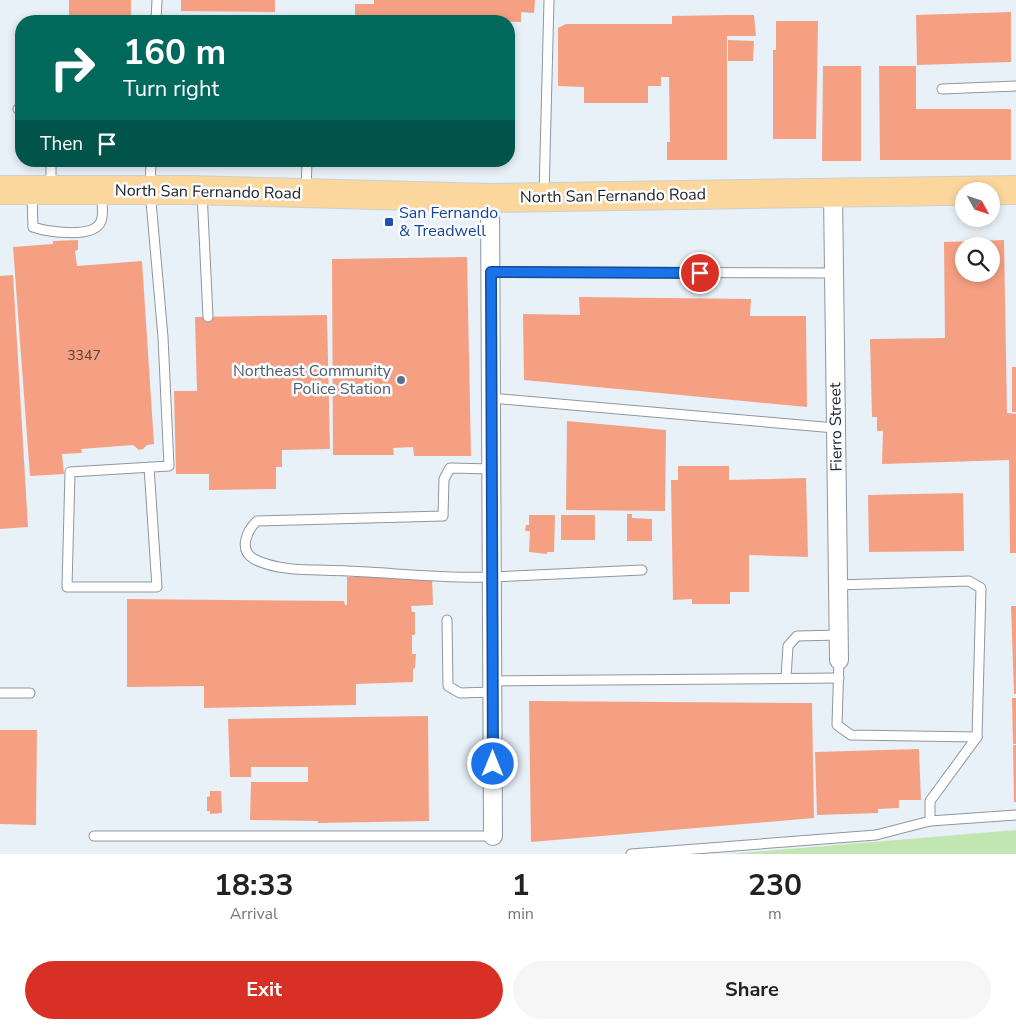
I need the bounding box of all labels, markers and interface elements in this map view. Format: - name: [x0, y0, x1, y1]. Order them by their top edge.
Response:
- text: 160 m: [123, 29, 226, 76]
- icon: right: [40, 35, 105, 100]
- text: Turn right: [123, 74, 219, 104]
- icon: arrive: [93, 130, 121, 158]
- text: Then: [40, 131, 83, 157]
- street label: North San Fernando Road: [115, 179, 301, 205]
- north arrow: [955, 182, 1000, 228]
- map controls: [955, 182, 1000, 282]
- street label: North San Fernando Road: [520, 183, 706, 209]
- place label: San Fernando & Treadwell: [399, 202, 498, 242]
- marker: San Fernando & Treadwell: [383, 216, 395, 228]
- button: search: [955, 237, 1000, 282]
- pin: [679, 252, 721, 294]
- icon: arrive: [686, 259, 714, 287]
- house number: 3347: [67, 346, 101, 365]
- place label: Northeast Community Police Station: [233, 360, 392, 400]
- marker: Northeast Community Police Station: [395, 374, 407, 386]
- street label: Fierro Street: [824, 382, 848, 472]
- position arrow: [466, 737, 518, 789]
- text: 18:33: [214, 865, 293, 906]
- text: 1: [512, 865, 530, 906]
- text: 230: [748, 865, 802, 906]
- text: Arrival: [230, 903, 278, 925]
- text: min: [507, 903, 534, 925]
- text: m: [768, 903, 782, 925]
- button: Exit: [25, 961, 503, 1019]
- button: Share: [513, 961, 991, 1019]

